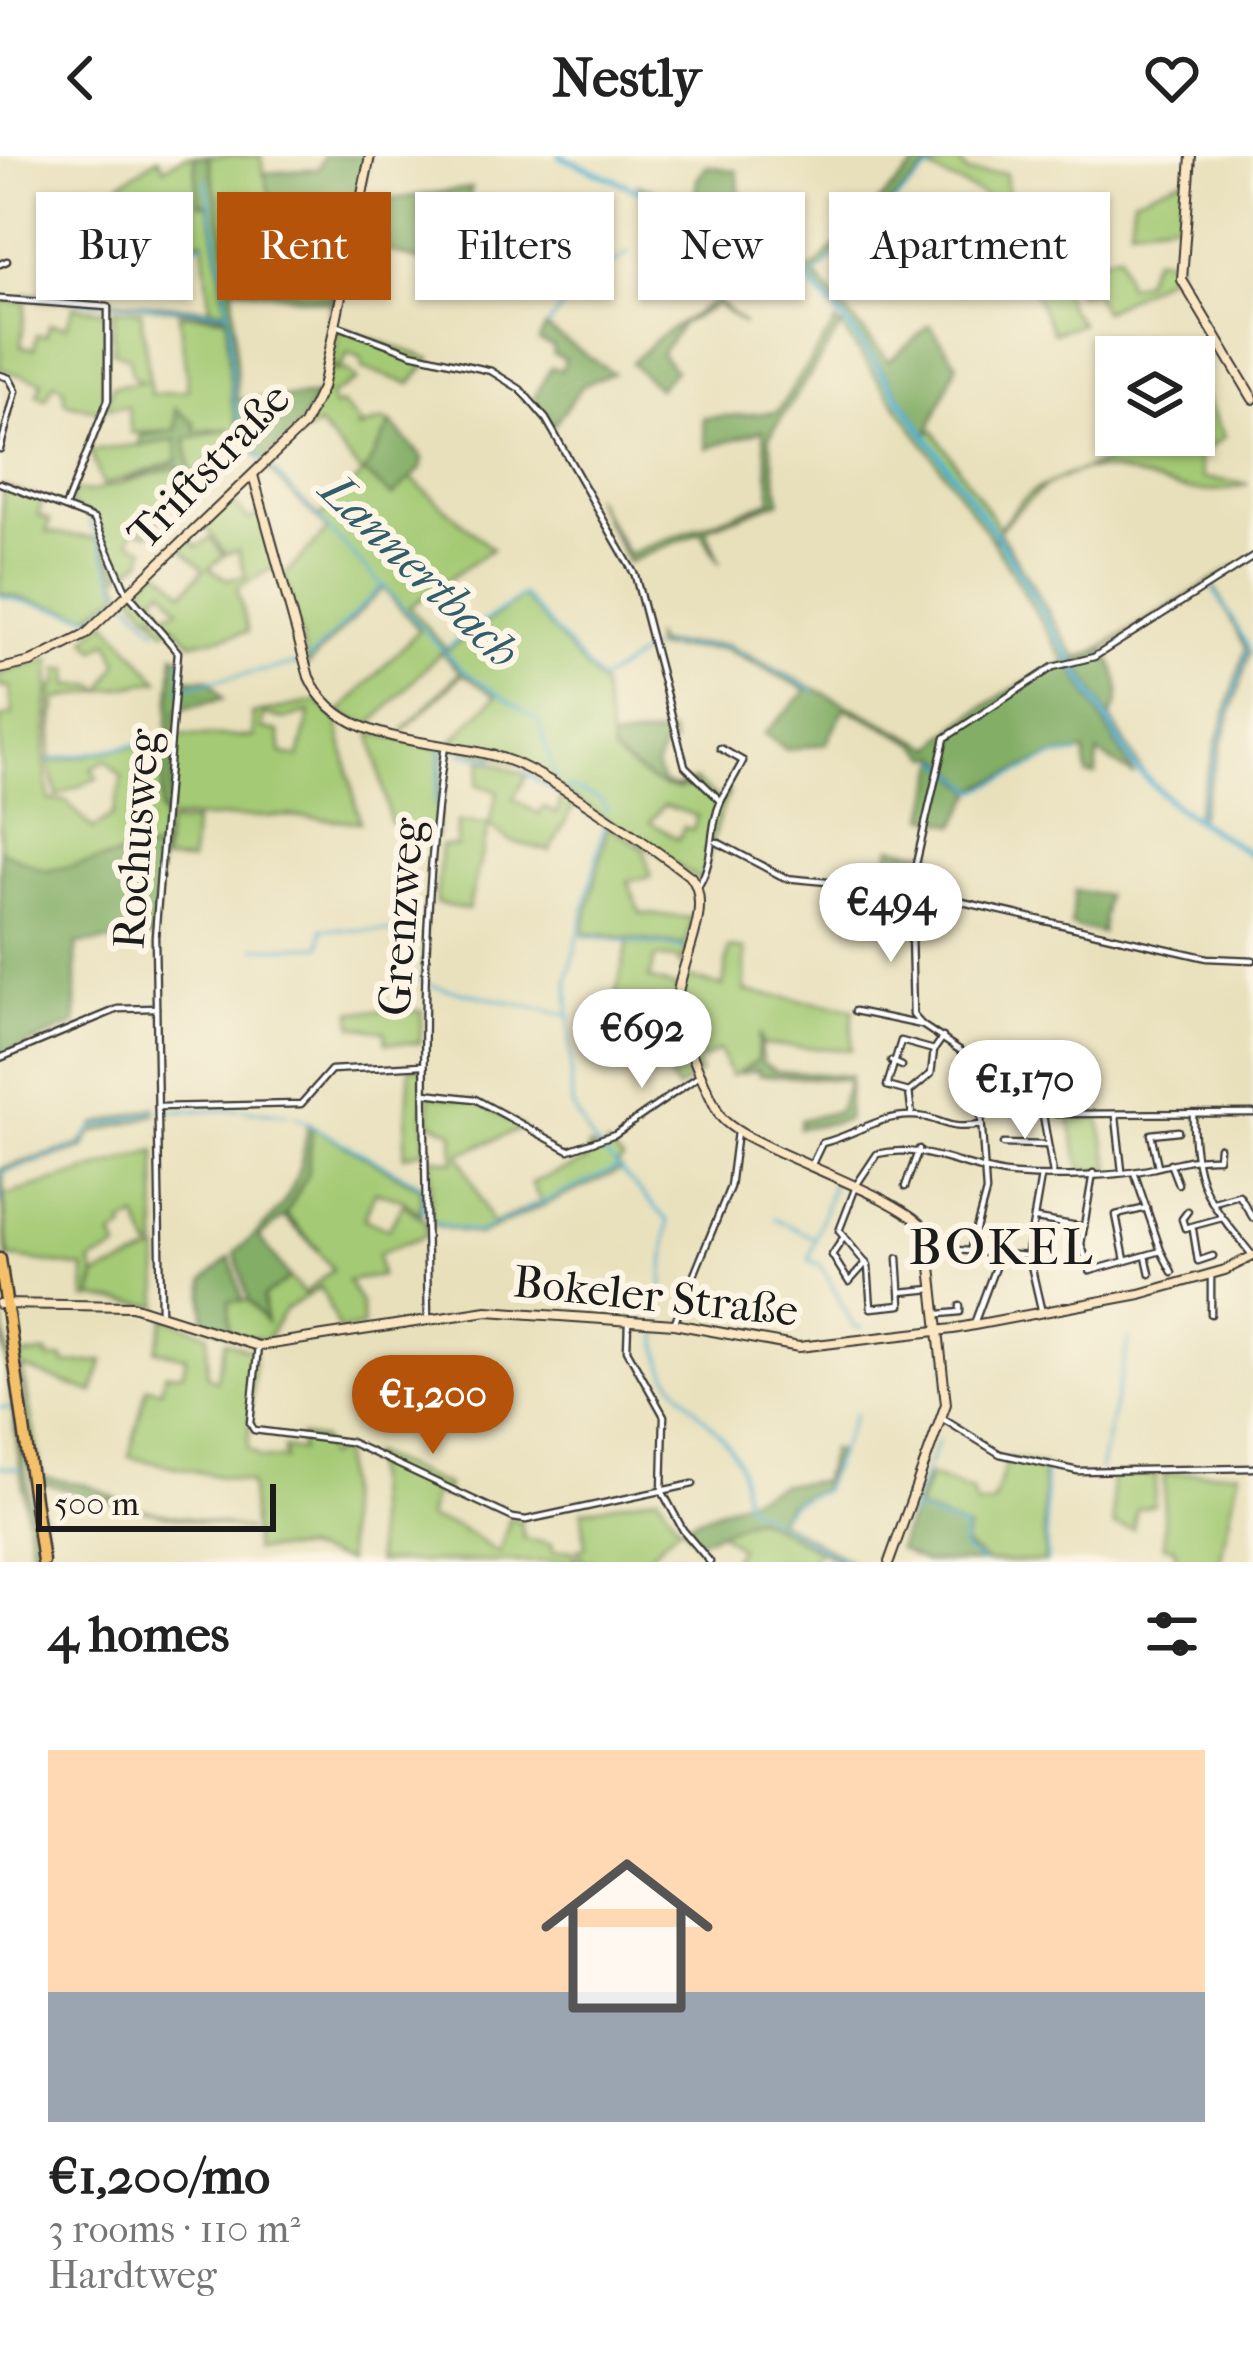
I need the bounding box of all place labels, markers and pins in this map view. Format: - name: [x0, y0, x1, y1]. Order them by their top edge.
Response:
- pin: €494: [820, 863, 962, 965]
- pin: €692: [571, 989, 713, 1091]
- pin: €1,170: [927, 1040, 1123, 1142]
- pin: €1,200: [335, 1355, 531, 1457]

